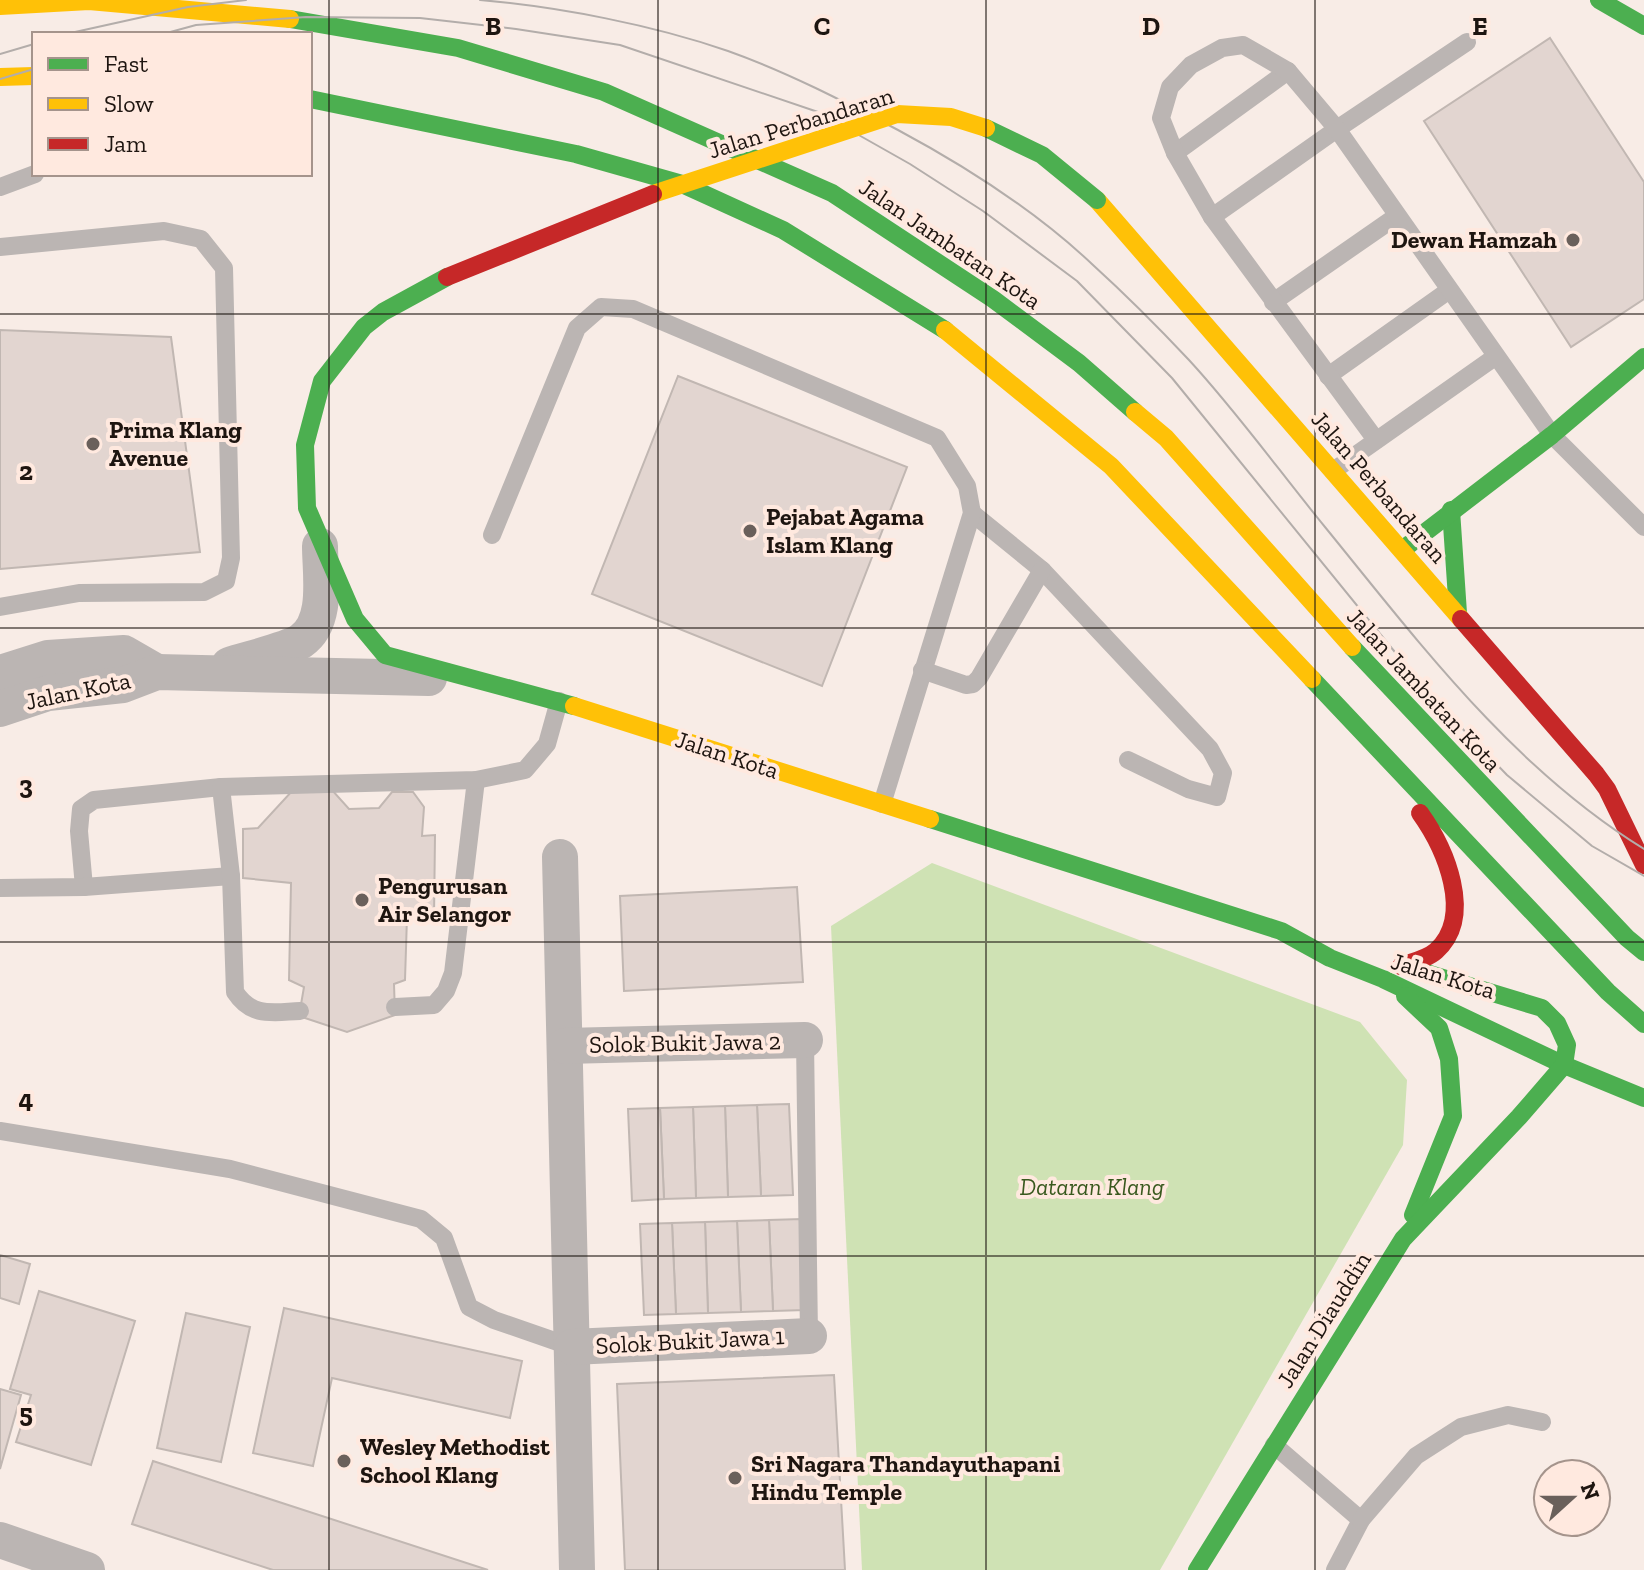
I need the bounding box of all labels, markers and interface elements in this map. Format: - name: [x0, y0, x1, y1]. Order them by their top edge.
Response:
- text: B: [485, 10, 501, 42]
- text: C: [814, 10, 830, 42]
- text: D: [1142, 10, 1160, 42]
- text: E: [1472, 10, 1488, 42]
- legend: [32, 32, 312, 176]
- text: Fast: [104, 49, 148, 78]
- street label: Jalan Perbandaran: [705, 81, 897, 164]
- text: Slow: [104, 89, 154, 118]
- text: Jam: [104, 129, 147, 158]
- street label: Jalan Jambatan Kota: [854, 172, 1047, 315]
- place label: Dewan Hamzah: [1391, 225, 1557, 254]
- marker: Dewan Hamzah: [1564, 231, 1582, 249]
- street label: Jalan Perbandaran: [1305, 405, 1453, 569]
- place label: Prima Klang Avenue: [109, 415, 242, 472]
- marker: Prima Klang Avenue: [84, 435, 102, 453]
- text: 2: [19, 455, 33, 487]
- place label: Pejabat Agama Islam Klang: [766, 502, 924, 559]
- marker: Pejabat Agama Islam Klang: [741, 522, 759, 540]
- street label: Jalan Jambatan Kota: [1341, 602, 1508, 778]
- street label: Jalan Kota: [23, 665, 134, 716]
- street label: Jalan Kota: [672, 724, 783, 785]
- text: 3: [19, 769, 33, 801]
- place label: Pengurusan Air Selangor: [378, 871, 512, 928]
- marker: Pengurusan Air Selangor: [353, 891, 371, 909]
- street label: Jalan Kota: [1388, 946, 1499, 1005]
- street label: Solok Bukit Jawa 2: [589, 1026, 781, 1059]
- text: 4: [19, 1083, 34, 1115]
- park label: Dataran Klang: [1020, 1172, 1165, 1201]
- street label: Jalan Diauddin: [1270, 1246, 1377, 1393]
- street label: Solok Bukit Jawa 1: [595, 1321, 785, 1360]
- text: 5: [19, 1397, 33, 1429]
- place label: Wesley Methodist School Klang: [360, 1432, 550, 1489]
- place label: Sri Nagara Thandayuthapani Hindu Temple: [751, 1449, 1060, 1506]
- marker: Wesley Methodist School Klang: [335, 1452, 353, 1470]
- north arrow: [1532, 1458, 1612, 1538]
- marker: Sri Nagara Thandayuthapani Hindu Temple: [726, 1469, 744, 1487]
- text: N: [1575, 1478, 1606, 1504]

